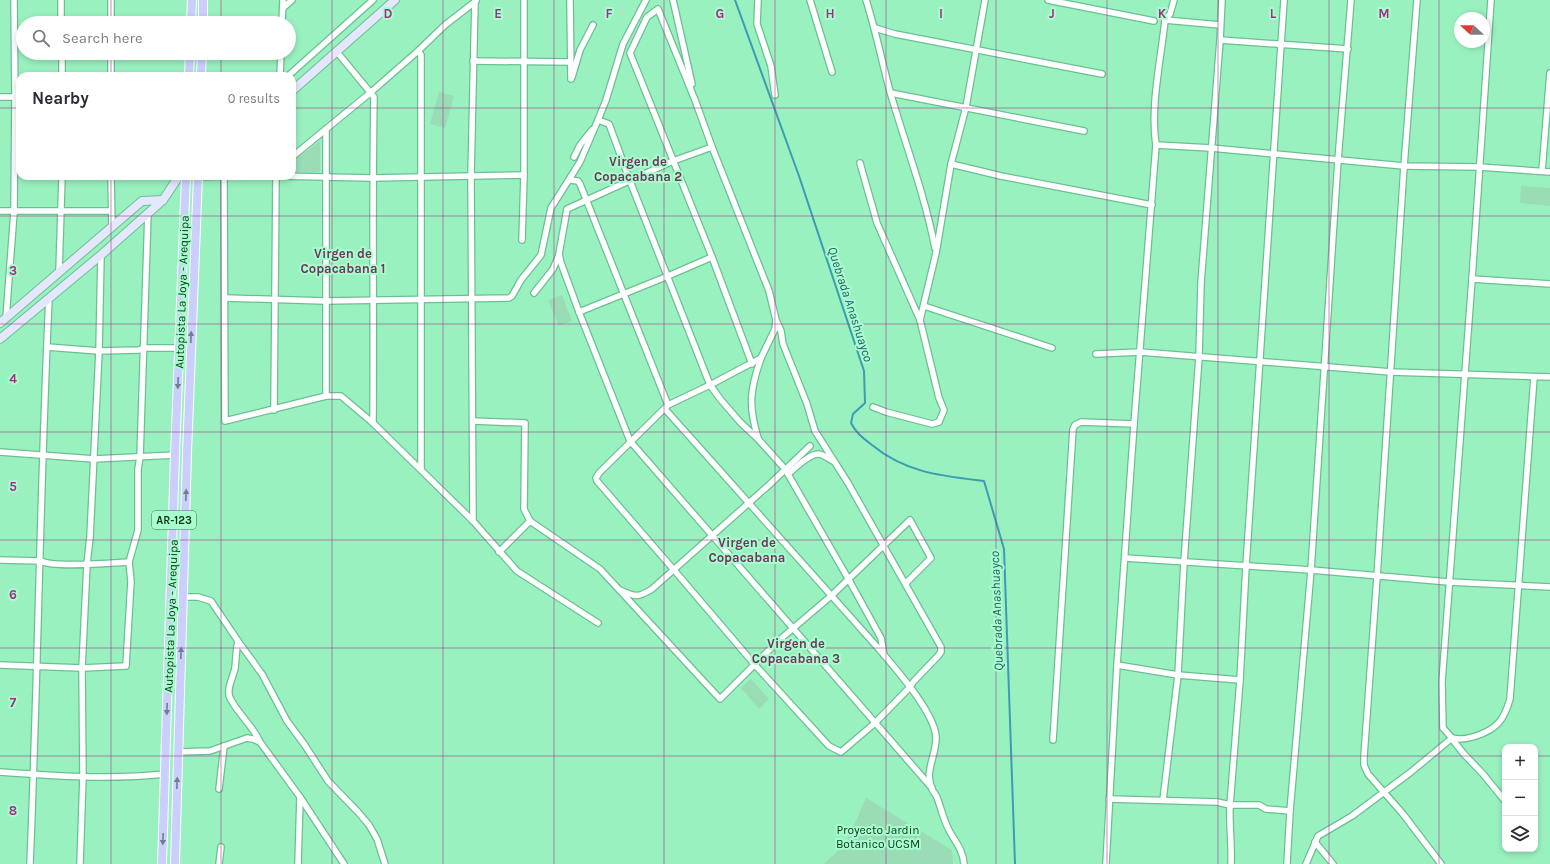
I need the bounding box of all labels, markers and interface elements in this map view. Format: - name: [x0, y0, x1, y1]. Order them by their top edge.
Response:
- text: D: [384, 6, 393, 21]
- text: E: [494, 6, 502, 21]
- text: F: [605, 6, 613, 21]
- text: G: [716, 6, 724, 21]
- text: H: [825, 6, 835, 21]
- text: I: [939, 6, 943, 21]
- text: J: [1049, 6, 1055, 21]
- text: K: [1158, 6, 1167, 21]
- text: L: [1270, 6, 1277, 21]
- text: M: [1378, 6, 1390, 21]
- north arrow: [1454, 12, 1490, 48]
- search box: [16, 16, 296, 60]
- icon: search: [30, 27, 52, 49]
- text: Search here: [62, 29, 143, 47]
- text: Nearby: [32, 88, 89, 108]
- text: 0 results: [228, 91, 280, 106]
- district label: Virgen de Copacabana 2: [594, 154, 682, 184]
- street label: Autopista La Joya - Arequipa: [172, 215, 192, 369]
- water label: Quebrada Anashuayco: [825, 245, 876, 364]
- district label: Virgen de Copacabana 1: [301, 246, 385, 276]
- text: 3: [9, 263, 17, 278]
- one-way arrow: [188, 331, 195, 343]
- text: 4: [9, 371, 17, 386]
- one-way arrow: [175, 377, 181, 390]
- text: 5: [9, 479, 17, 494]
- one-way arrow: [183, 488, 189, 501]
- road number: AR-123: [152, 511, 196, 529]
- district label: Virgen de Copacabana: [709, 535, 785, 565]
- street label: Autopista La Joya - Arequipa: [161, 539, 181, 693]
- water label: Quebrada Anashuayco: [987, 550, 1006, 671]
- text: 6: [9, 587, 17, 602]
- district label: Virgen de Copacabana 3: [752, 636, 840, 666]
- one-way arrow: [178, 646, 184, 659]
- text: 7: [10, 695, 17, 710]
- one-way arrow: [164, 703, 170, 716]
- map controls: [1502, 744, 1538, 852]
- button: +: [1502, 744, 1538, 780]
- one-way arrow: [174, 777, 181, 789]
- button: −: [1502, 780, 1538, 816]
- text: 8: [9, 803, 17, 818]
- button: layers: [1502, 816, 1538, 852]
- park label: Proyecto Jardin Botanico UCSM: [836, 823, 920, 851]
- one-way arrow: [160, 833, 166, 846]

